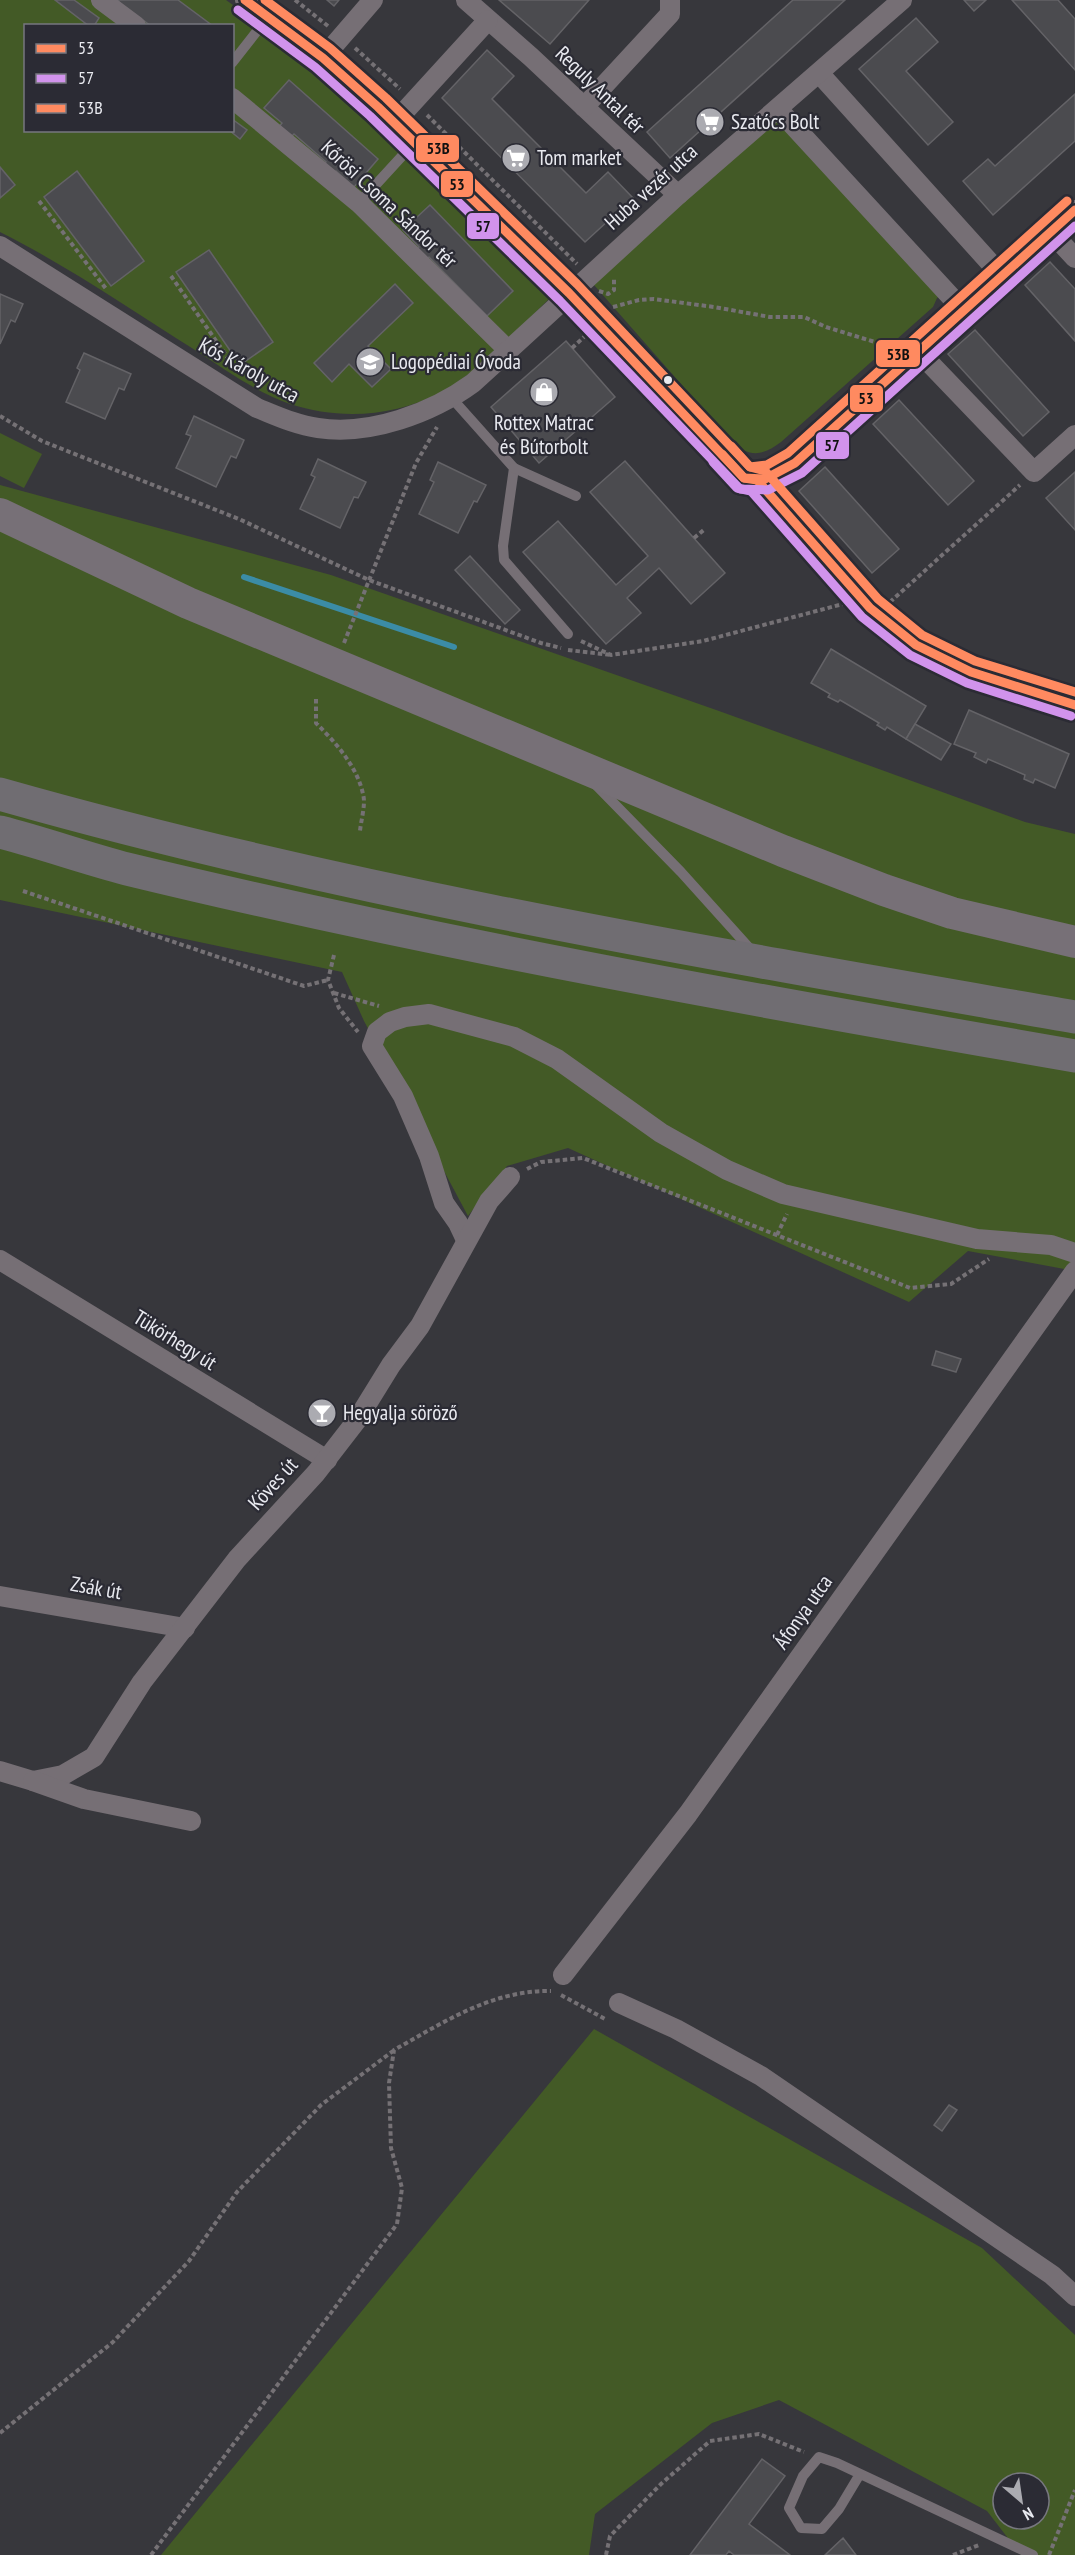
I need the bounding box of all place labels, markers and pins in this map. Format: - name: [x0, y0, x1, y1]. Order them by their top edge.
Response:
- supermarket icon: Szatócs Bolt: [694, 106, 726, 138]
- place label: Szatócs Bolt: [731, 108, 820, 135]
- supermarket icon: Tom market: [500, 142, 532, 174]
- place label: Tom market: [537, 144, 622, 171]
- school or university icon: Logopédiai Óvoda: [354, 346, 386, 378]
- place label: Logopédiai Óvoda: [391, 348, 521, 375]
- unlabelled marker: [662, 374, 674, 386]
- shop icon: Rottex Matrac és Bútorbolt: [528, 376, 560, 408]
- place label: Rottex Matrac és Bútorbolt: [494, 409, 594, 460]
- bar icon: Hegyalja söröző: [306, 1397, 338, 1429]
- place label: Hegyalja söröző: [343, 1399, 458, 1426]

